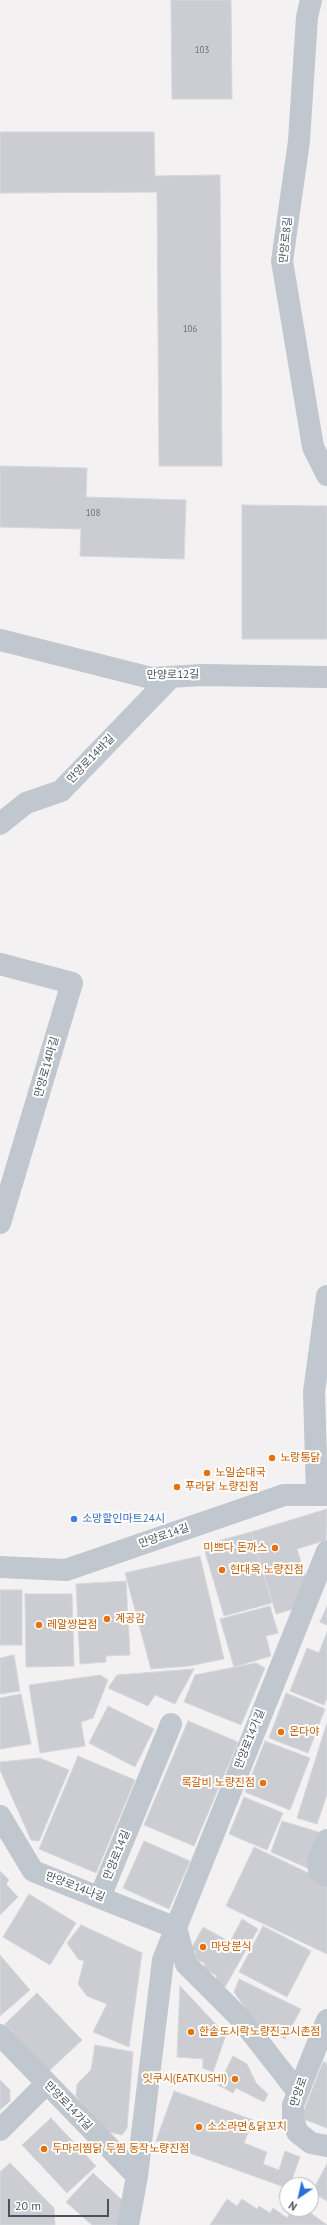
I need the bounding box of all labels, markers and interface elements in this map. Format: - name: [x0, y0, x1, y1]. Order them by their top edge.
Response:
- house number: 103: [195, 45, 209, 55]
- street label: 만양로8길: [277, 216, 295, 264]
- house number: 106: [183, 324, 197, 334]
- house number: 108: [86, 508, 100, 518]
- street label: 만양로12길: [147, 668, 199, 682]
- street label: 만양로14바길: [65, 732, 117, 786]
- street label: 만양로14마길: [32, 1035, 62, 1099]
- place label: 노랑통닭: [280, 1451, 320, 1465]
- marker: 노랑통닭: [267, 1453, 277, 1463]
- place label: 노일순대국: [215, 1466, 266, 1480]
- marker: 노일순대국: [202, 1468, 212, 1478]
- place label: 푸라닭 노량진점: [185, 1480, 259, 1494]
- marker: 푸라닭 노량진점: [172, 1482, 182, 1492]
- place label: 소망할인마트24시: [82, 1512, 165, 1526]
- marker: 소망할인마트24시: [69, 1514, 79, 1524]
- street label: 만양로14길: [137, 1521, 191, 1551]
- place label: 미쁘다 돈까스: [203, 1541, 267, 1555]
- marker: 미쁘다 돈까스: [270, 1543, 280, 1553]
- place label: 현대옥 노량진점: [230, 1563, 304, 1577]
- marker: 현대옥 노량진점: [217, 1565, 227, 1575]
- place label: 계공감: [115, 1612, 145, 1626]
- marker: 계공감: [102, 1614, 112, 1624]
- place label: 레알짱본점: [47, 1618, 98, 1632]
- marker: 레알짱본점: [34, 1620, 44, 1630]
- street label: 만양로14가길: [232, 1708, 268, 1770]
- place label: 온다야: [289, 1725, 319, 1739]
- marker: 온다야: [276, 1727, 286, 1737]
- place label: 록갈비 노량진점: [181, 1776, 255, 1790]
- marker: 록갈비 노량진점: [258, 1778, 268, 1788]
- street label: 만양로14길: [101, 1828, 133, 1882]
- street label: 만양로14나길: [43, 1870, 107, 1904]
- place label: 마당분식: [211, 1940, 251, 1954]
- marker: 마당분식: [198, 1942, 208, 1952]
- place label: 한솥도시락노량진고시촌점: [199, 2025, 320, 2039]
- marker: 한솥도시락노량진고시촌점: [186, 2027, 196, 2037]
- place label: 잇쿠시(EATKUSHI): [142, 2072, 227, 2086]
- marker: 잇쿠시(EATKUSHI): [230, 2074, 240, 2084]
- street label: 만양로: [288, 2075, 310, 2109]
- street label: 만양로14가길: [42, 2079, 94, 2133]
- place label: 소소라면&닭꼬치: [207, 2120, 287, 2134]
- marker: 소소라면&닭꼬치: [194, 2122, 204, 2132]
- place label: 두마리찜닭 두찜 동작노량진점: [52, 2142, 189, 2156]
- marker: 두마리찜닭 두찜 동작노량진점: [39, 2144, 49, 2154]
- north arrow: [279, 2177, 319, 2217]
- scale bar: [10, 2191, 111, 2217]
- text: 20 m: [15, 2198, 41, 2213]
- text: N: [286, 2198, 300, 2214]

